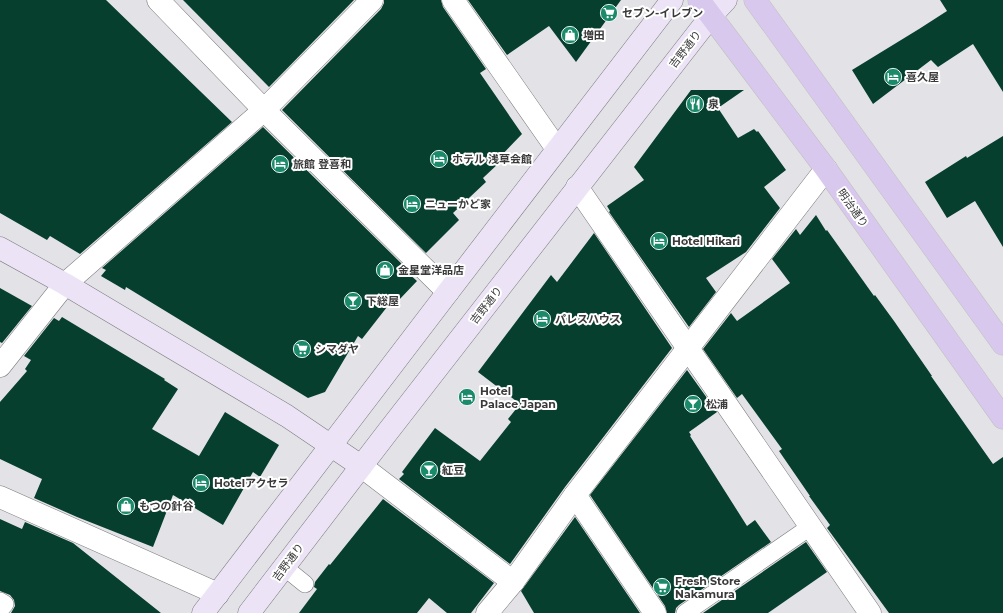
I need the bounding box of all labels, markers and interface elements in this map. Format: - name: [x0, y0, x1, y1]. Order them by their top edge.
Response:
- supermarket icon: セブン-イレブン: [599, 3, 619, 23]
- place label: セブン-イレブン: [622, 6, 703, 20]
- shop icon: 増田: [560, 25, 580, 45]
- street label: 吉野通り: [666, 27, 704, 71]
- place label: 増田: [583, 28, 605, 42]
- hotel icon: 喜久屋: [883, 67, 903, 87]
- place label: 喜久屋: [906, 70, 939, 84]
- restaurant icon: 泉: [685, 94, 705, 114]
- place label: 泉: [708, 97, 719, 111]
- hotel icon: ホテル 浅草会館: [429, 149, 449, 169]
- place label: ホテル 浅草会館: [452, 152, 532, 166]
- hotel icon: 旅館 登喜和: [270, 154, 290, 174]
- place label: 旅館 登喜和: [293, 157, 351, 171]
- street label: 明治通り: [835, 186, 871, 230]
- hotel icon: ニューかど家: [402, 194, 422, 214]
- place label: ニューかど家: [425, 197, 491, 211]
- hotel icon: Hotel Hikari: [649, 231, 669, 251]
- place label: Hotel Hikari: [672, 234, 740, 248]
- shop icon: 金星堂洋品店: [375, 260, 395, 280]
- place label: 金星堂洋品店: [398, 263, 464, 277]
- street label: 吉野通り: [467, 283, 505, 327]
- bar icon: 下総屋: [343, 291, 363, 311]
- place label: 下総屋: [366, 294, 399, 308]
- hotel icon: パレスハウス: [532, 309, 552, 329]
- place label: パレスハウス: [555, 312, 621, 326]
- supermarket icon: シマダヤ: [292, 339, 312, 359]
- place label: シマダヤ: [315, 342, 359, 356]
- place label: Hotel Palace Japan: [480, 384, 556, 411]
- hotel icon: Hotel Palace Japan: [457, 387, 477, 407]
- bar icon: 松浦: [683, 394, 703, 414]
- place label: 松浦: [706, 397, 728, 411]
- bar icon: 紅豆: [419, 460, 439, 480]
- place label: 紅豆: [442, 463, 464, 477]
- hotel icon: Hotelアクセラ: [191, 473, 211, 493]
- place label: Hotelアクセラ: [214, 476, 288, 490]
- shop icon: もつの針谷: [116, 496, 136, 516]
- place label: もつの針谷: [139, 499, 194, 513]
- street label: 吉野通り: [269, 540, 307, 584]
- place label: Fresh Store Nakamura: [675, 574, 741, 601]
- supermarket icon: Fresh Store Nakamura: [652, 577, 672, 597]

